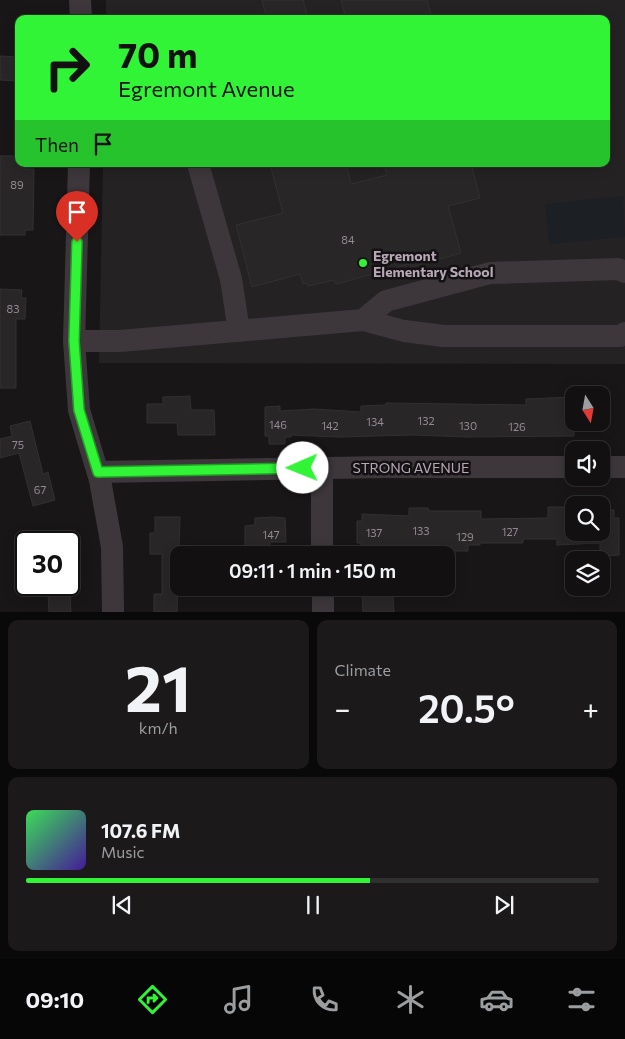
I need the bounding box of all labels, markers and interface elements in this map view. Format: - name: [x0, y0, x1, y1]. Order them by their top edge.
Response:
- text: 70 m: [118, 32, 198, 75]
- icon: right: [35, 35, 100, 100]
- text: Egremont Avenue: [118, 75, 295, 102]
- icon: arrive: [89, 130, 117, 158]
- text: Then: [35, 133, 79, 156]
- house number: 89: [10, 178, 24, 191]
- pin: [56, 191, 98, 242]
- icon: arrive: [63, 198, 91, 226]
- house number: 84: [341, 233, 355, 246]
- place label: Egremont Elementary School: [373, 247, 493, 280]
- marker: Egremont Elementary School: [357, 257, 369, 269]
- house number: 83: [7, 302, 19, 315]
- north arrow: [565, 386, 610, 431]
- map controls: [565, 386, 610, 596]
- house number: 132: [417, 414, 435, 427]
- house number: 134: [366, 415, 384, 428]
- house number: 146: [269, 418, 287, 431]
- house number: 142: [321, 419, 339, 432]
- house number: 130: [459, 419, 477, 432]
- house number: 126: [508, 420, 526, 433]
- house number: 75: [12, 438, 24, 451]
- position arrow: [276, 441, 328, 493]
- button: sound: [565, 441, 610, 486]
- street label: STRONG AVENUE: [353, 459, 469, 476]
- house number: 67: [34, 483, 46, 496]
- button: search: [565, 496, 610, 541]
- house number: 133: [412, 524, 430, 537]
- house number: 127: [502, 525, 518, 538]
- house number: 137: [366, 526, 383, 539]
- house number: 147: [263, 528, 280, 541]
- house number: 129: [456, 530, 474, 543]
- speed limit sign: 30: [15, 531, 80, 596]
- button: layers: [565, 551, 610, 596]
- text: 09:11 · 1 min · 150 m: [229, 559, 396, 582]
- text: 21: [125, 646, 191, 725]
- text: Climate: [335, 660, 391, 679]
- text: 20.5°: [418, 684, 515, 731]
- text: −: [335, 691, 350, 725]
- text: +: [583, 691, 599, 725]
- text: km/h: [139, 718, 178, 737]
- text: 107.6 FM: [101, 819, 180, 842]
- text: Music: [101, 842, 145, 861]
- icon: previous: [108, 891, 136, 919]
- icon: pause: [299, 891, 327, 919]
- icon: next: [490, 891, 518, 919]
- icon: directions: [135, 982, 170, 1017]
- icon: music: [221, 982, 256, 1017]
- icon: phone: [307, 982, 342, 1017]
- icon: climate: [393, 982, 428, 1017]
- icon: car: [479, 982, 514, 1017]
- icon: filters: [564, 982, 599, 1017]
- text: 09:10: [25, 986, 84, 1013]

